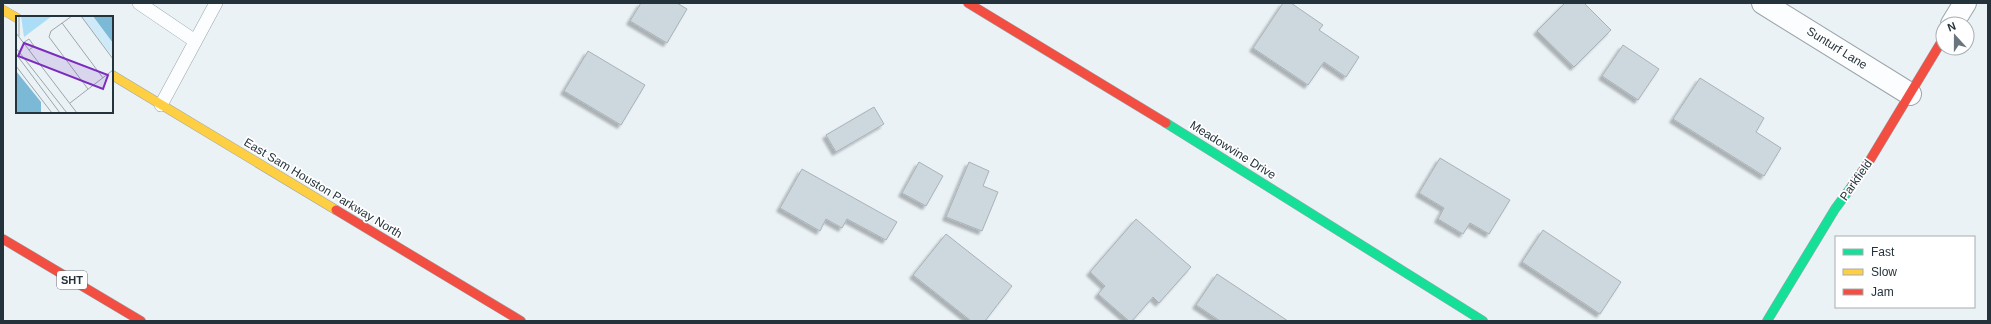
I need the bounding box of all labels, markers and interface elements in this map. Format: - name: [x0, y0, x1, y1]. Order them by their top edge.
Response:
- inset map: [16, 16, 113, 113]
- north arrow: [1935, 16, 1975, 56]
- text: N: [1946, 20, 1957, 34]
- street label: Sunturf Lane: [1804, 24, 1870, 72]
- street label: Meadowvine Drive: [1187, 118, 1279, 182]
- street label: East Sam Houston Parkway North: [241, 135, 405, 241]
- street label: Parkfield: [1837, 157, 1875, 203]
- legend: [1835, 236, 1975, 308]
- text: Fast: [1871, 245, 1895, 259]
- text: Slow: [1871, 265, 1897, 279]
- road number: SHT: [57, 271, 87, 289]
- text: Jam: [1871, 285, 1894, 299]

